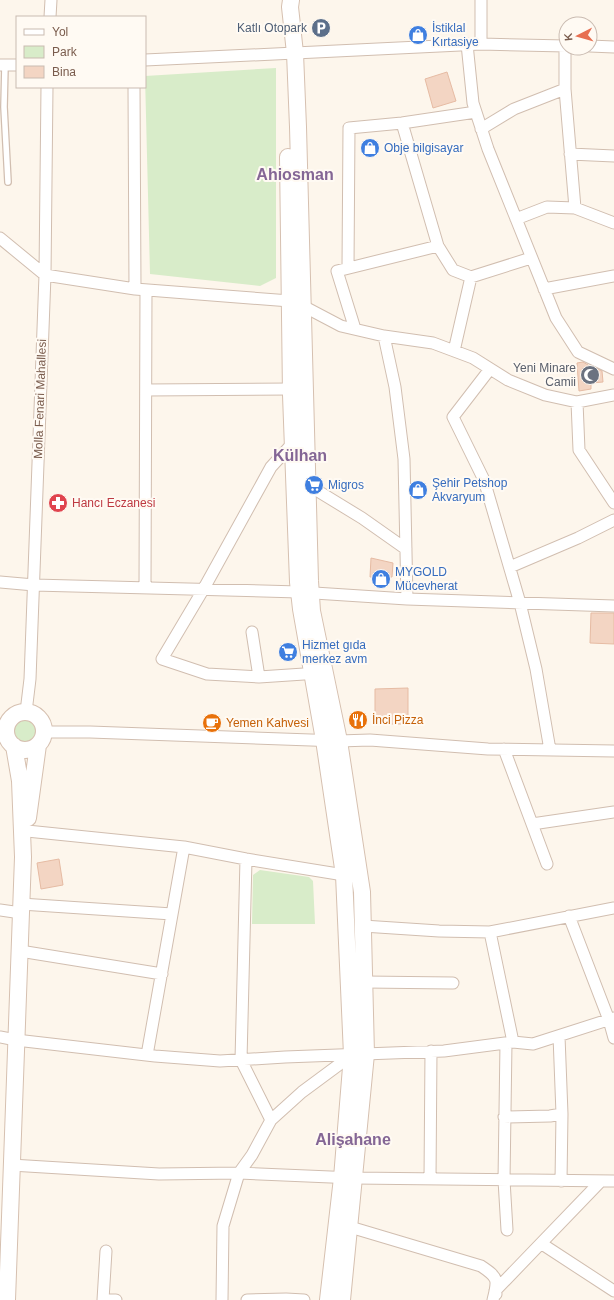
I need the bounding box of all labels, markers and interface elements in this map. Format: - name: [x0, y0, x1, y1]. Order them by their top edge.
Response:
- legend: [16, 16, 146, 88]
- north arrow: [558, 16, 598, 56]
- parking icon: Katlı Otopark: [310, 17, 332, 39]
- place label: Katlı Otopark: [237, 21, 308, 35]
- place label: İstiklal Kırtasiye: [432, 21, 479, 49]
- shop icon: İstiklal Kırtasiye: [407, 24, 429, 46]
- text: Yol: [52, 25, 68, 39]
- text: K: [562, 32, 574, 42]
- text: Park: [52, 45, 78, 59]
- text: Bina: [52, 65, 76, 79]
- shop icon: Obje bilgisayar: [359, 137, 381, 159]
- place label: Obje bilgisayar: [384, 141, 463, 155]
- district label: Ahiosman: [256, 166, 334, 183]
- street label: Molla Fenari Mahallesi: [31, 339, 49, 459]
- place label: Yeni Minare Camii: [513, 361, 576, 389]
- mosque icon: Yeni Minare Camii: [579, 364, 601, 386]
- district label: Külhan: [273, 447, 327, 464]
- supermarket icon: Migros: [303, 474, 325, 496]
- place label: Şehir Petshop Akvaryum: [432, 476, 508, 504]
- place label: Migros: [328, 478, 364, 492]
- shop icon: Şehir Petshop Akvaryum: [407, 479, 429, 501]
- pharmacy icon: Hancı Eczanesi: [47, 492, 69, 514]
- place label: Hancı Eczanesi: [72, 496, 155, 510]
- place label: MYGOLD Mücevherat: [395, 565, 458, 593]
- shop icon: MYGOLD Mücevherat: [370, 568, 392, 590]
- place label: Hizmet gıda merkez avm: [302, 638, 367, 666]
- supermarket icon: Hizmet gıda merkez avm: [277, 641, 299, 663]
- restaurant icon: İnci Pizza: [347, 709, 369, 731]
- cafe icon: Yemen Kahvesi: [201, 712, 223, 734]
- place label: İnci Pizza: [372, 713, 424, 727]
- place label: Yemen Kahvesi: [226, 716, 309, 730]
- district label: Alişahane: [315, 1131, 391, 1148]

